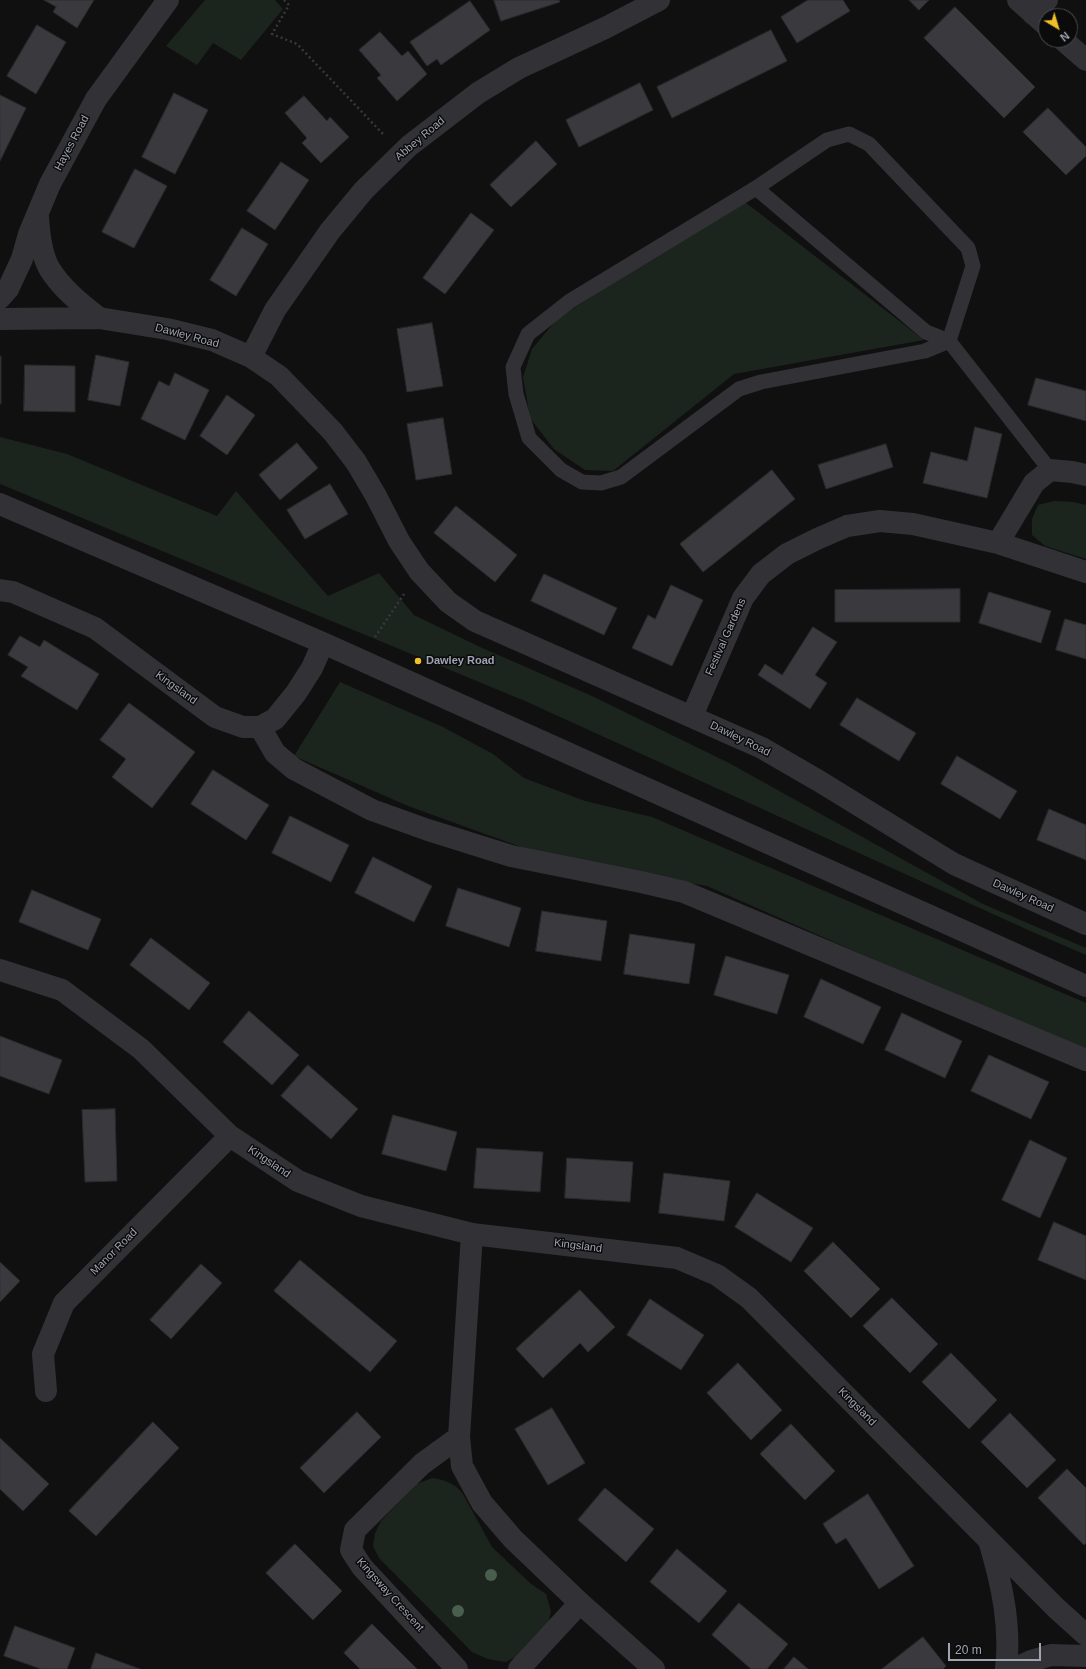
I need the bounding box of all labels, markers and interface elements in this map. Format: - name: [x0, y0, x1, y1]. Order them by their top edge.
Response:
- north arrow: [1038, 8, 1078, 48]
- text: N: [1058, 29, 1072, 44]
- street label: Hayes Road: [52, 113, 92, 173]
- street label: Abbey Road: [393, 114, 447, 164]
- street label: Dawley Road: [154, 321, 220, 351]
- street label: Festival Gardens: [703, 596, 749, 678]
- place label: Dawley Road: [426, 654, 494, 668]
- marker: Dawley Road: [413, 656, 423, 666]
- street label: Kingsland: [153, 668, 199, 708]
- street label: Dawley Road: [708, 719, 772, 759]
- street label: Dawley Road: [990, 877, 1056, 915]
- street label: Kingsland: [245, 1143, 293, 1181]
- street label: Manor Road: [88, 1226, 140, 1278]
- street label: Kingsland: [553, 1237, 603, 1255]
- street label: Kingsland: [835, 1385, 879, 1429]
- street label: Kingsway Crescent: [354, 1556, 426, 1634]
- scale bar: [950, 1635, 1043, 1661]
- text: 20 m: [955, 1643, 982, 1657]

